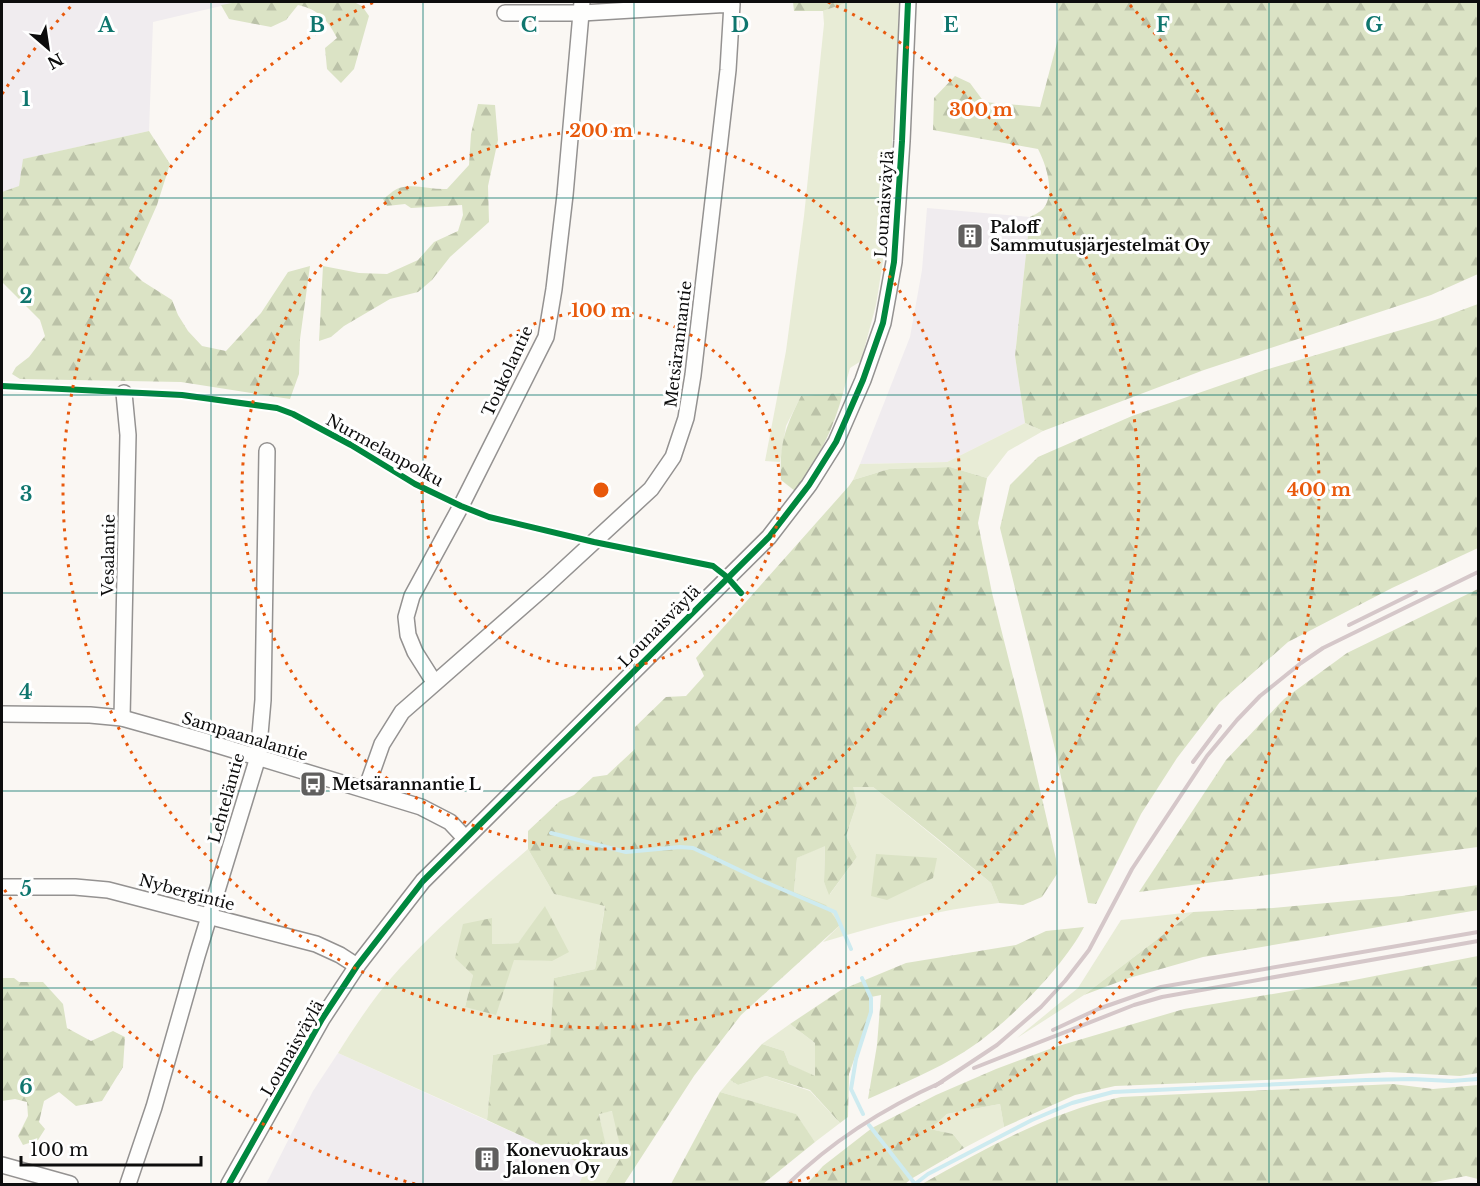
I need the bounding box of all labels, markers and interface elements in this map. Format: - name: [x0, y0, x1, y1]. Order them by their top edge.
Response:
- text: A: [97, 13, 115, 37]
- text: B: [309, 13, 325, 37]
- text: C: [521, 13, 537, 37]
- text: D: [731, 13, 749, 37]
- text: E: [943, 13, 959, 37]
- text: F: [1156, 13, 1170, 37]
- text: G: [1365, 13, 1383, 37]
- north arrow: [18, 18, 78, 78]
- text: N: [44, 49, 67, 74]
- text: 1: [22, 87, 31, 111]
- text: 300 m: [949, 99, 1013, 121]
- text: 200 m: [569, 120, 633, 142]
- street label: Lounaisväylä: [870, 150, 898, 258]
- place label: Paloff Sammutusjärjestelmät Oy: [990, 217, 1210, 255]
- building icon: Paloff Sammutusjärjestelmät Oy: [955, 221, 985, 251]
- street label: Metsärannantie: [660, 280, 696, 408]
- text: 2: [19, 284, 33, 308]
- text: 100 m: [571, 300, 631, 322]
- street label: Toukolantie: [477, 322, 537, 420]
- street label: Nurmelanpolku: [323, 410, 447, 491]
- text: 400 m: [1287, 479, 1351, 501]
- centre of rings: [591, 480, 611, 500]
- text: 3: [20, 482, 32, 506]
- street label: Vesalantie: [97, 514, 119, 597]
- street label: Lounaisväylä: [614, 581, 704, 671]
- text: 4: [19, 680, 33, 704]
- street label: Sampaanalantie: [180, 707, 310, 765]
- street label: Lehteläntie: [204, 751, 248, 845]
- bus stop icon: Metsärannantie L: [298, 769, 328, 799]
- place label: Metsärannantie L: [332, 774, 481, 794]
- street label: Nybergintie: [137, 870, 237, 914]
- text: 5: [20, 877, 32, 901]
- street label: Lounaisväylä: [256, 996, 328, 1100]
- text: 6: [19, 1075, 33, 1099]
- scale bar: [21, 1129, 201, 1167]
- text: 100 m: [30, 1139, 88, 1161]
- place label: Konevuokraus Jalonen Oy: [503, 1140, 629, 1178]
- building icon: Konevuokraus Jalonen Oy: [472, 1144, 502, 1174]

